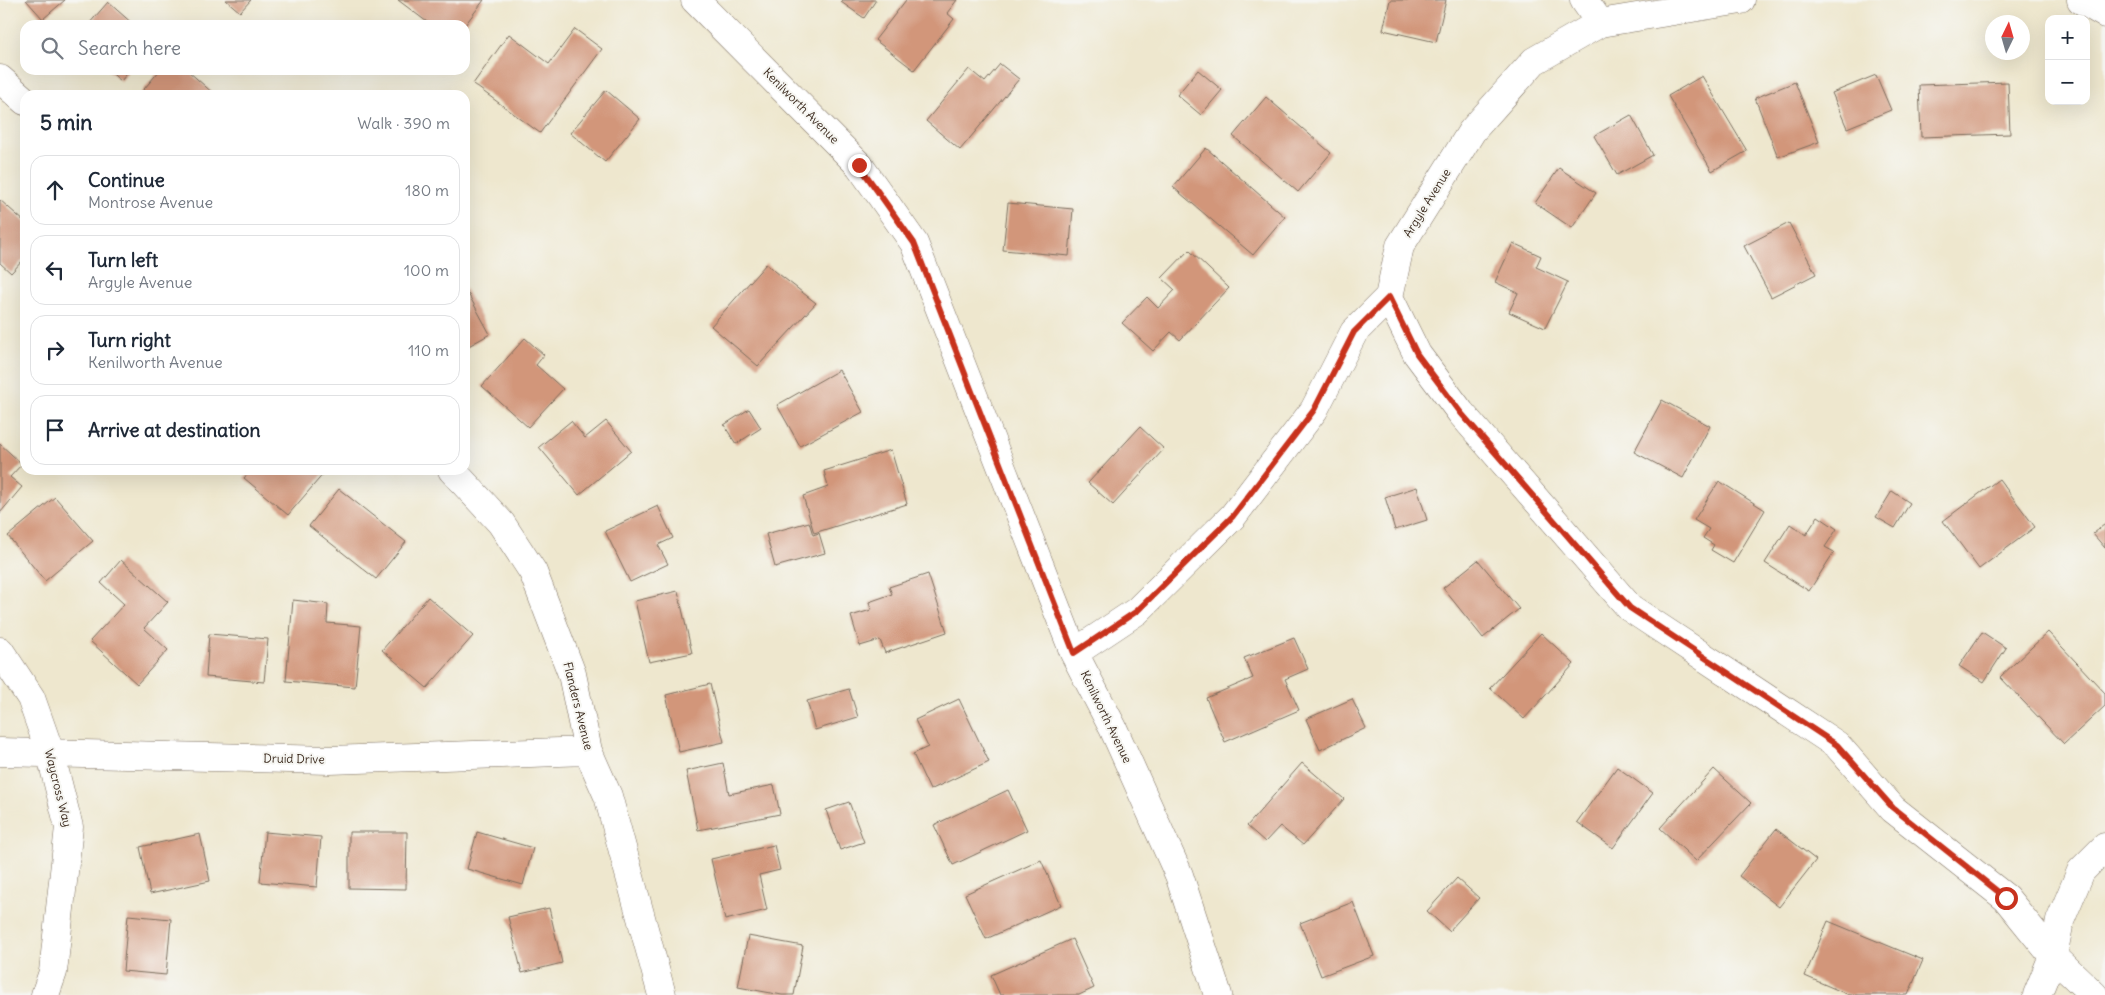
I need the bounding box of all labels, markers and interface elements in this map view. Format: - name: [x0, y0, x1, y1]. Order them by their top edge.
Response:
- north arrow: [1985, 15, 2030, 60]
- map controls: [2045, 15, 2090, 105]
- button: +: [2045, 15, 2090, 60]
- search box: [20, 20, 470, 75]
- icon: search: [38, 34, 66, 62]
- text: Search here: [78, 36, 181, 60]
- button: −: [2045, 60, 2090, 105]
- street label: Kenilworth Avenue: [760, 65, 842, 147]
- text: 5 min: [40, 109, 92, 136]
- text: Walk · 390 m: [357, 113, 450, 133]
- route end: [848, 154, 871, 177]
- street label: Argyle Avenue: [1399, 166, 1454, 240]
- text: Continue: [88, 168, 165, 192]
- icon: ahead: [41, 176, 69, 204]
- text: 180 m: [405, 180, 449, 200]
- text: Montrose Avenue: [88, 192, 213, 212]
- text: Turn left: [88, 248, 158, 272]
- icon: left: [41, 256, 69, 284]
- text: 100 m: [404, 260, 449, 280]
- text: Argyle Avenue: [88, 272, 192, 292]
- text: Turn right: [88, 328, 171, 352]
- icon: right: [41, 336, 69, 364]
- text: 110 m: [408, 340, 449, 360]
- text: Kenilworth Avenue: [88, 352, 223, 372]
- icon: arrive: [41, 416, 69, 444]
- text: Arrive at destination: [88, 418, 261, 442]
- street label: Flanders Avenue: [560, 660, 597, 751]
- street label: Kenilworth Avenue: [1078, 668, 1135, 765]
- street label: Waycross Way: [42, 747, 75, 828]
- street label: Druid Drive: [263, 750, 325, 767]
- route start: [1995, 887, 2018, 910]

